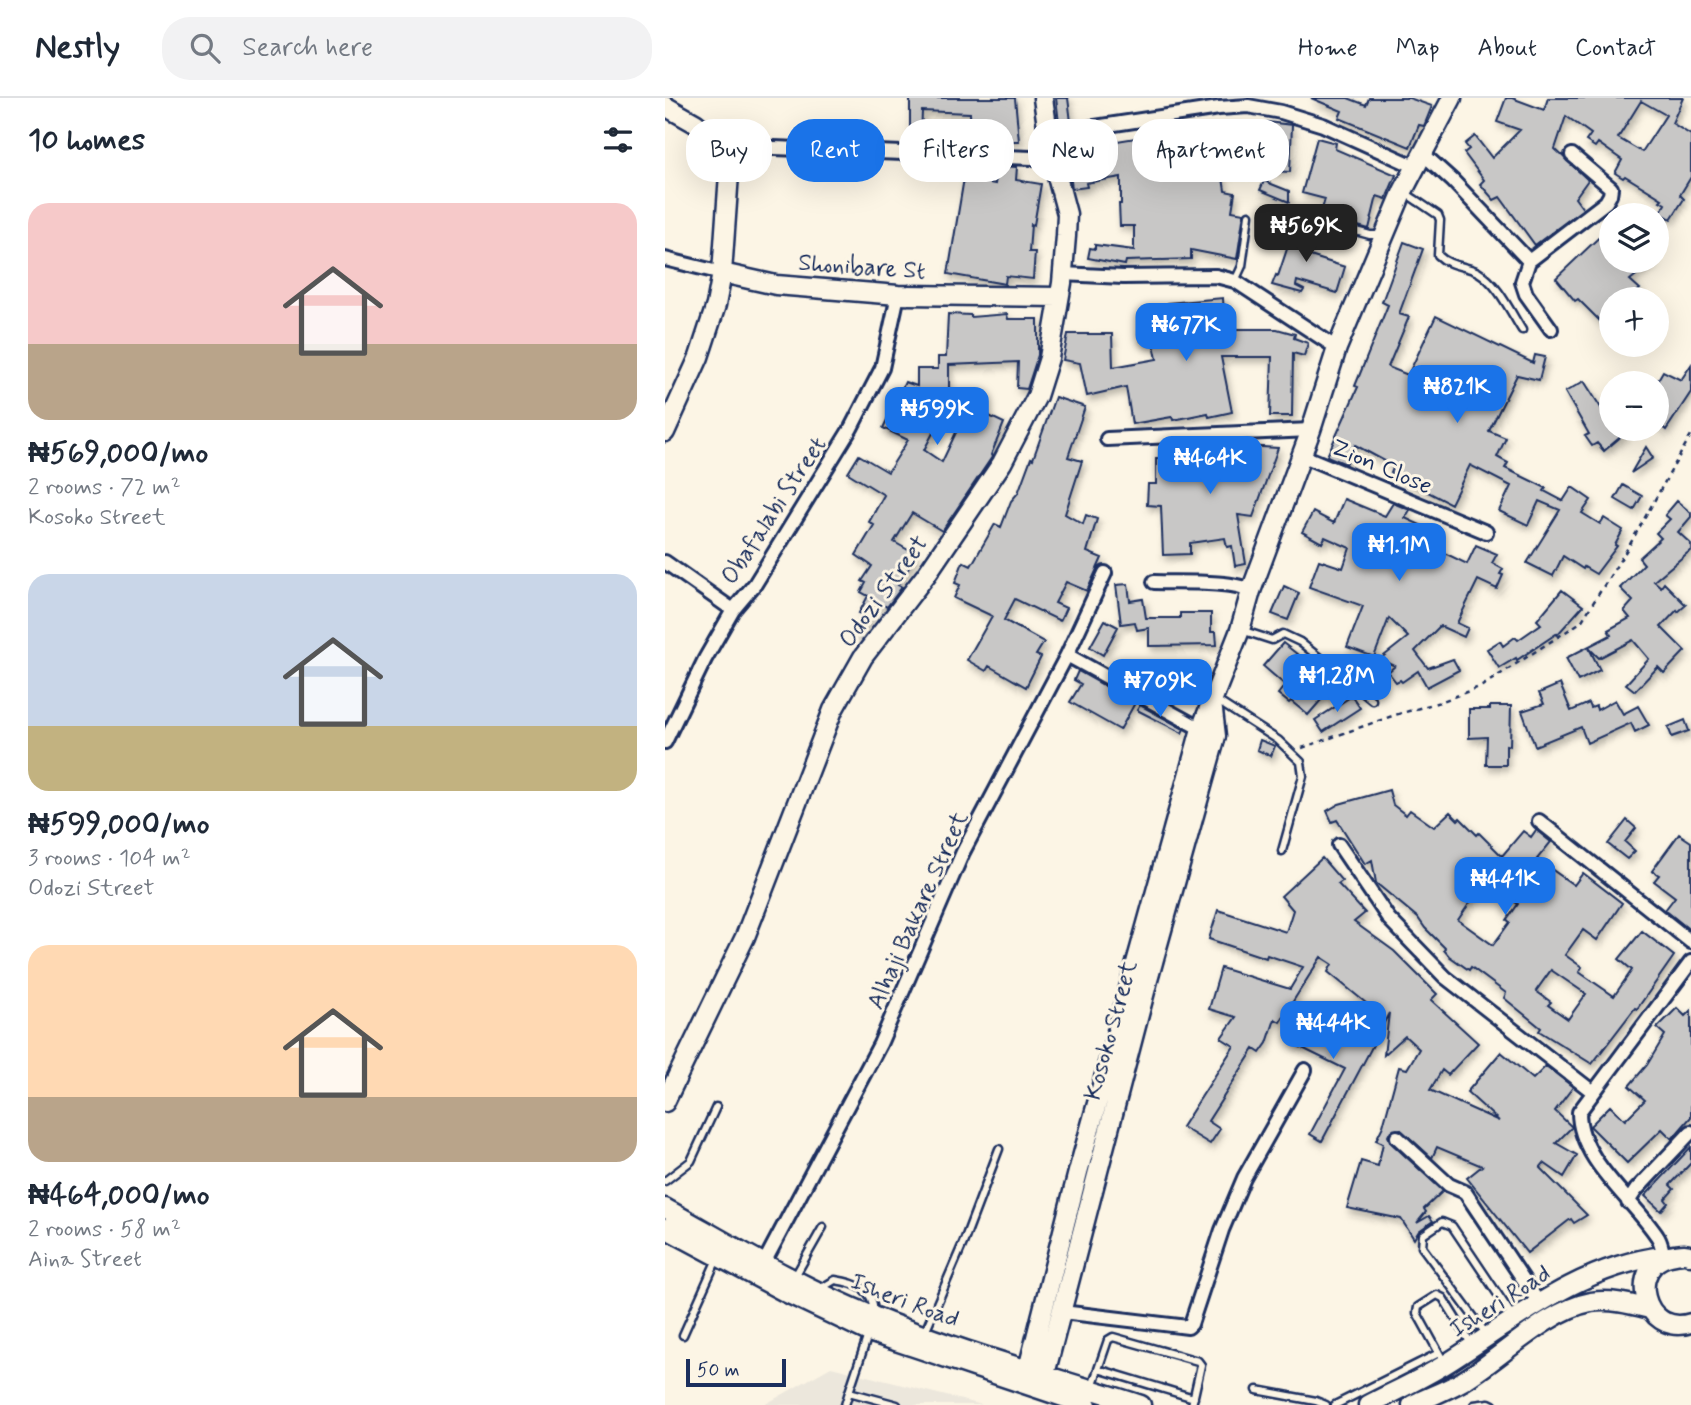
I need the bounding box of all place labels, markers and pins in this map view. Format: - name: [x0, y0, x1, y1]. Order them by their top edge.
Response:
- pin: ₦569K: [1257, 204, 1355, 264]
- pin: ₦677K: [1137, 303, 1235, 363]
- pin: ₦821K: [1408, 366, 1506, 425]
- pin: ₦599K: [888, 388, 986, 447]
- pin: ₦464K: [1161, 436, 1259, 496]
- pin: ₦1.1M: [1350, 524, 1448, 583]
- pin: ₦1.28M: [1280, 654, 1394, 714]
- pin: ₦709K: [1111, 660, 1209, 719]
- pin: ₦441K: [1456, 858, 1554, 917]
- pin: ₦444K: [1284, 1002, 1382, 1061]

